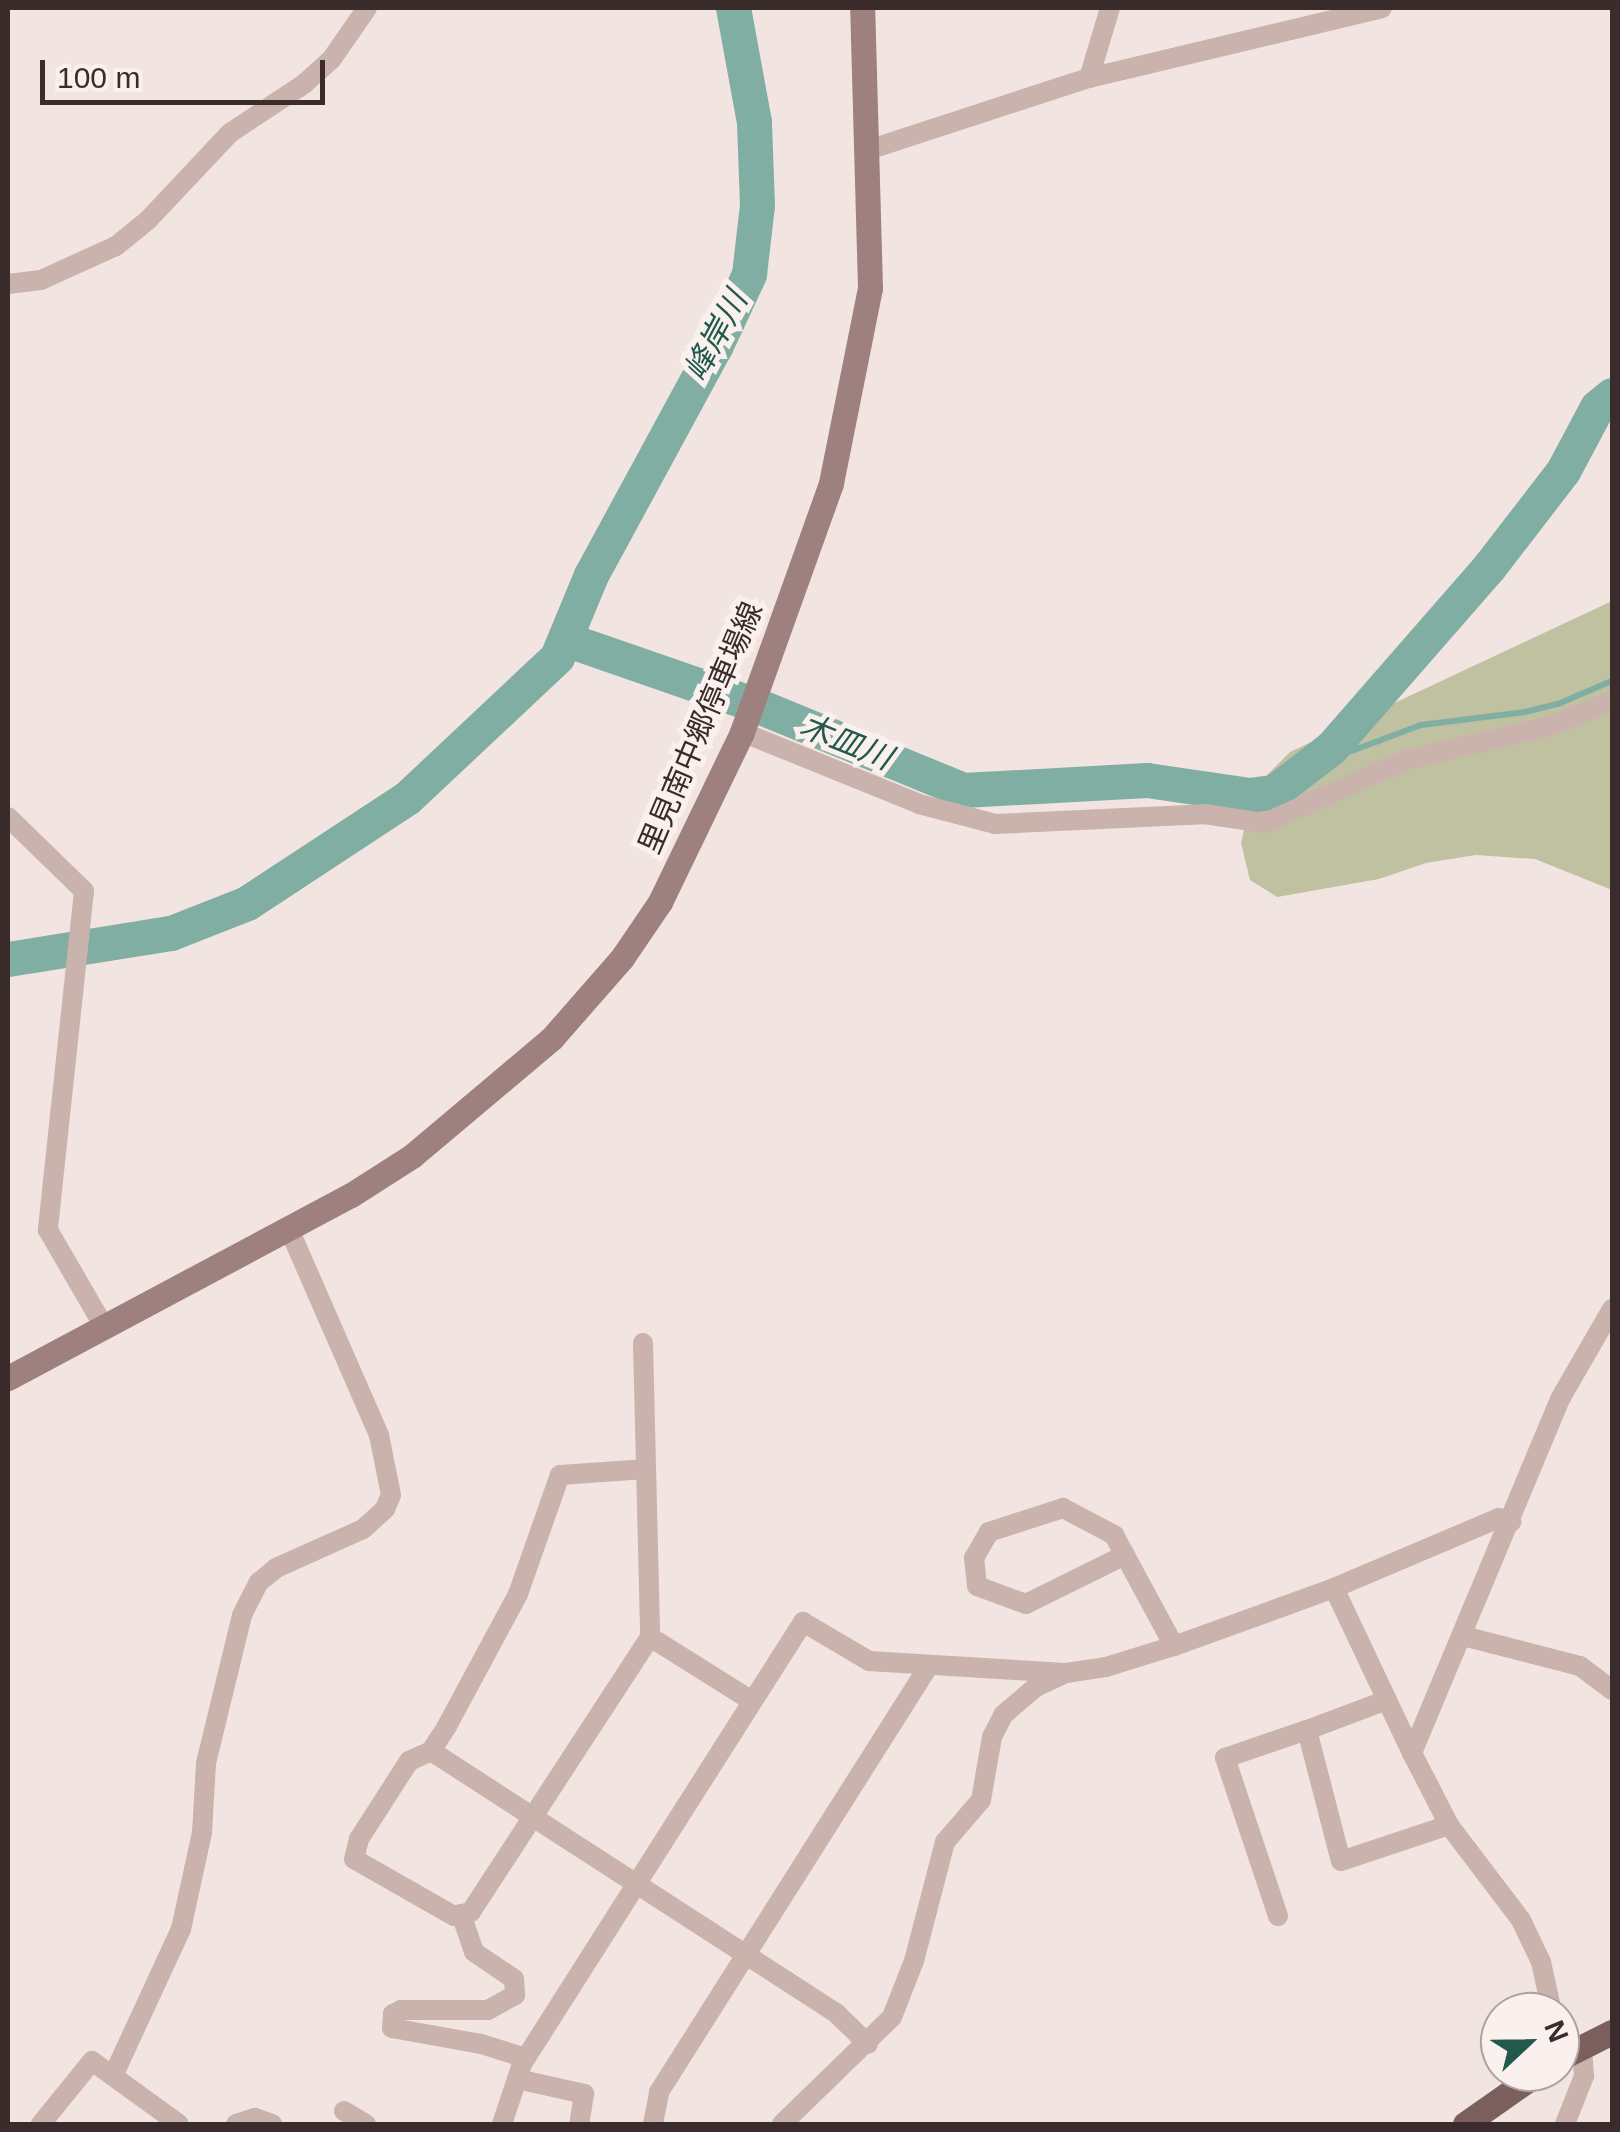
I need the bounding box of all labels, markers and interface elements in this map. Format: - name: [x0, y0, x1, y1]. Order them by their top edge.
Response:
- scale bar: [45, 40, 330, 102]
- text: 100 m: [57, 61, 140, 94]
- water label: 峰岸川: [677, 285, 755, 387]
- street label: 里見南中郷停車場線: [632, 597, 770, 859]
- water label: 木皿川: [794, 706, 898, 778]
- north arrow: [1480, 1992, 1580, 2092]
- text: N: [1538, 2016, 1575, 2047]

